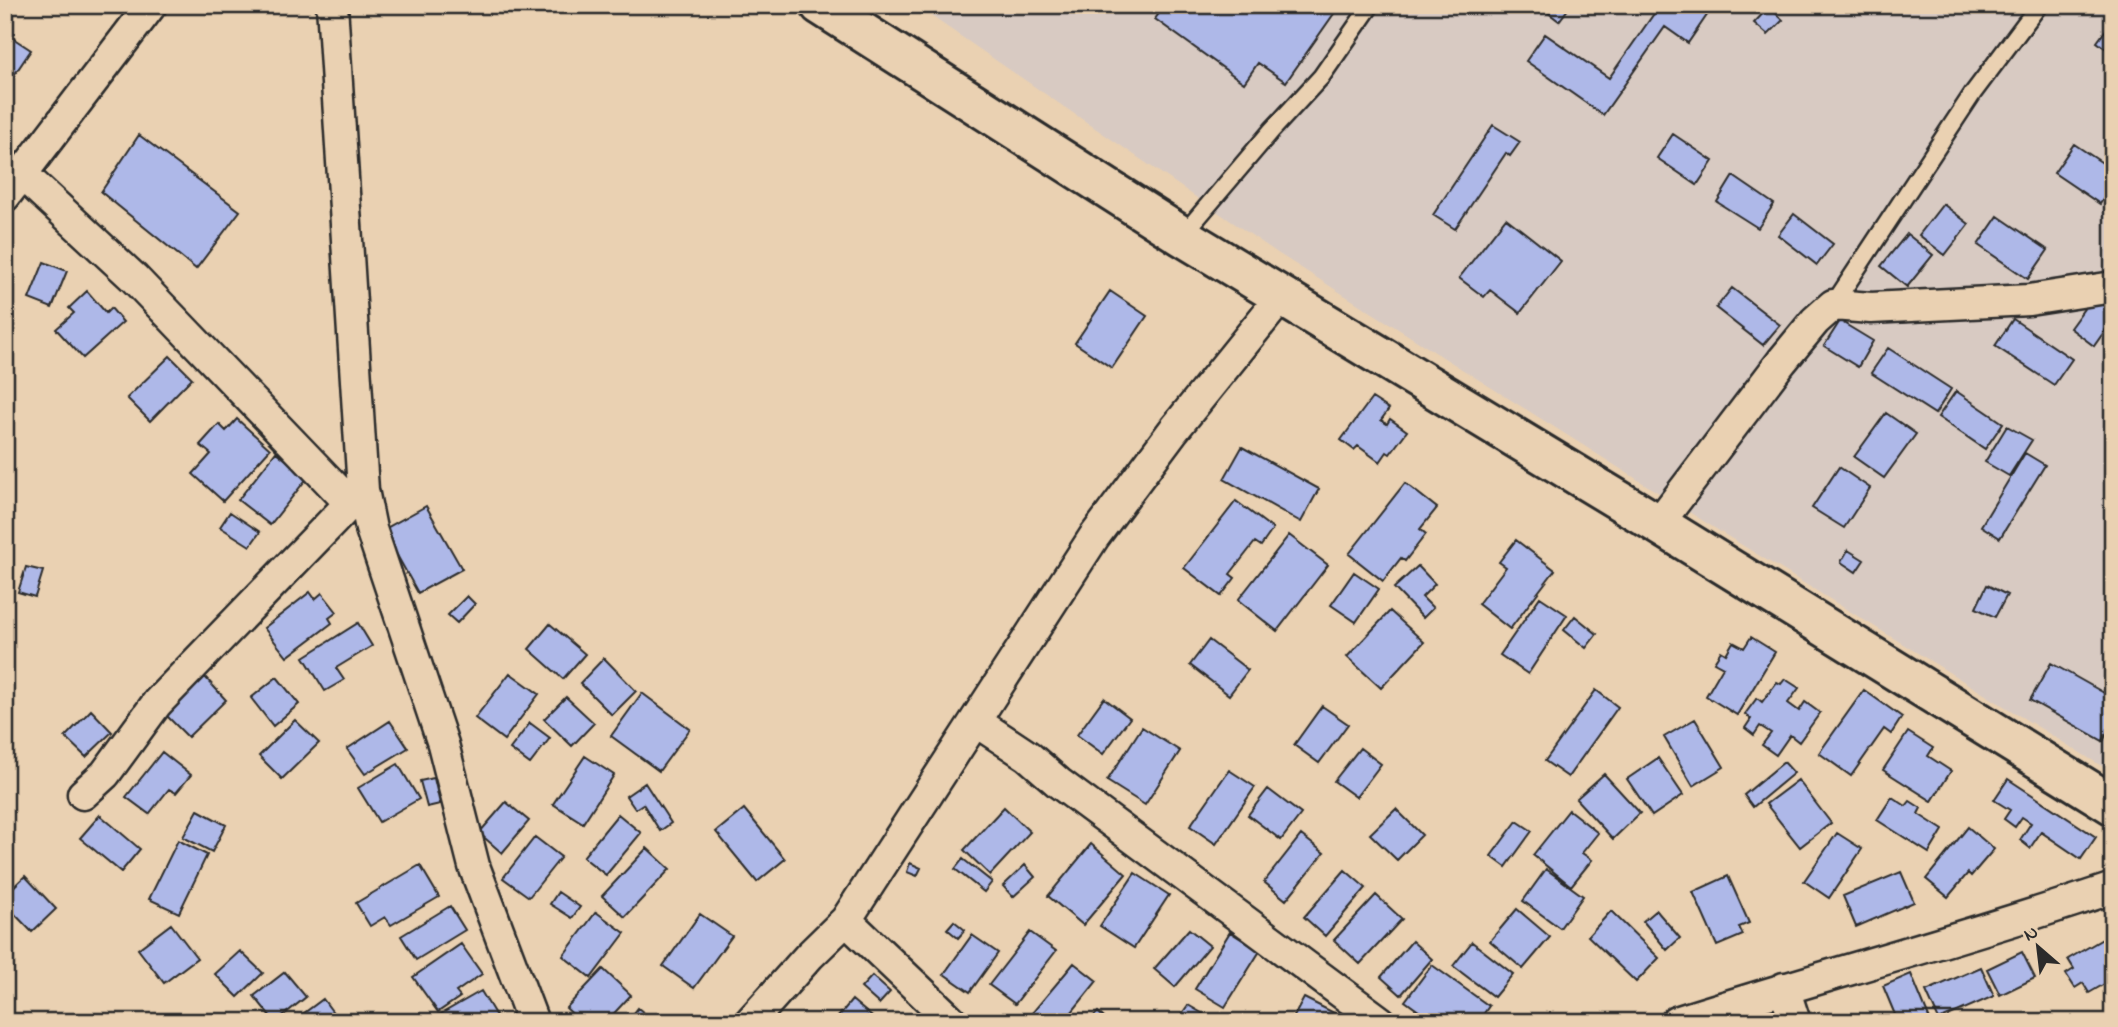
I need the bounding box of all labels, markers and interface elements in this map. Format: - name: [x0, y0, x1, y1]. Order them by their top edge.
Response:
- north arrow: [2002, 912, 2072, 982]
- text: N: [2019, 919, 2043, 949]

